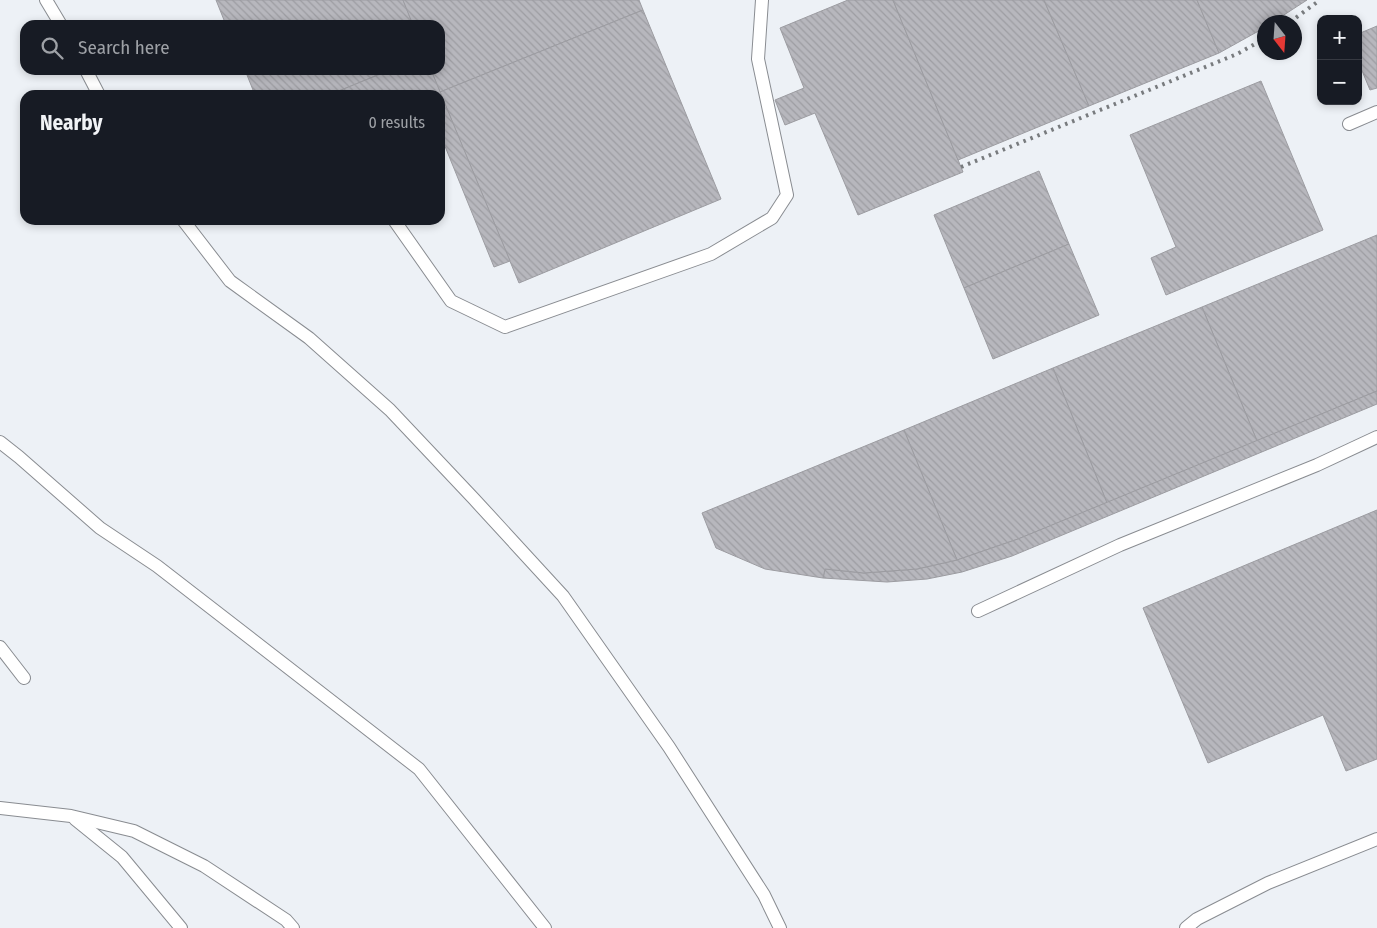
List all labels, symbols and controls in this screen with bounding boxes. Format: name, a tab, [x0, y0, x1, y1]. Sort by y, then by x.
north arrow	[1257, 15, 1302, 60]
map controls	[1317, 15, 1362, 105]
button: +	[1317, 15, 1362, 60]
search box	[20, 20, 445, 75]
icon: search	[38, 34, 66, 62]
text: Search here	[78, 36, 170, 59]
button: −	[1317, 60, 1362, 105]
text: Nearby	[40, 110, 102, 136]
text: 0 results	[368, 113, 425, 132]

